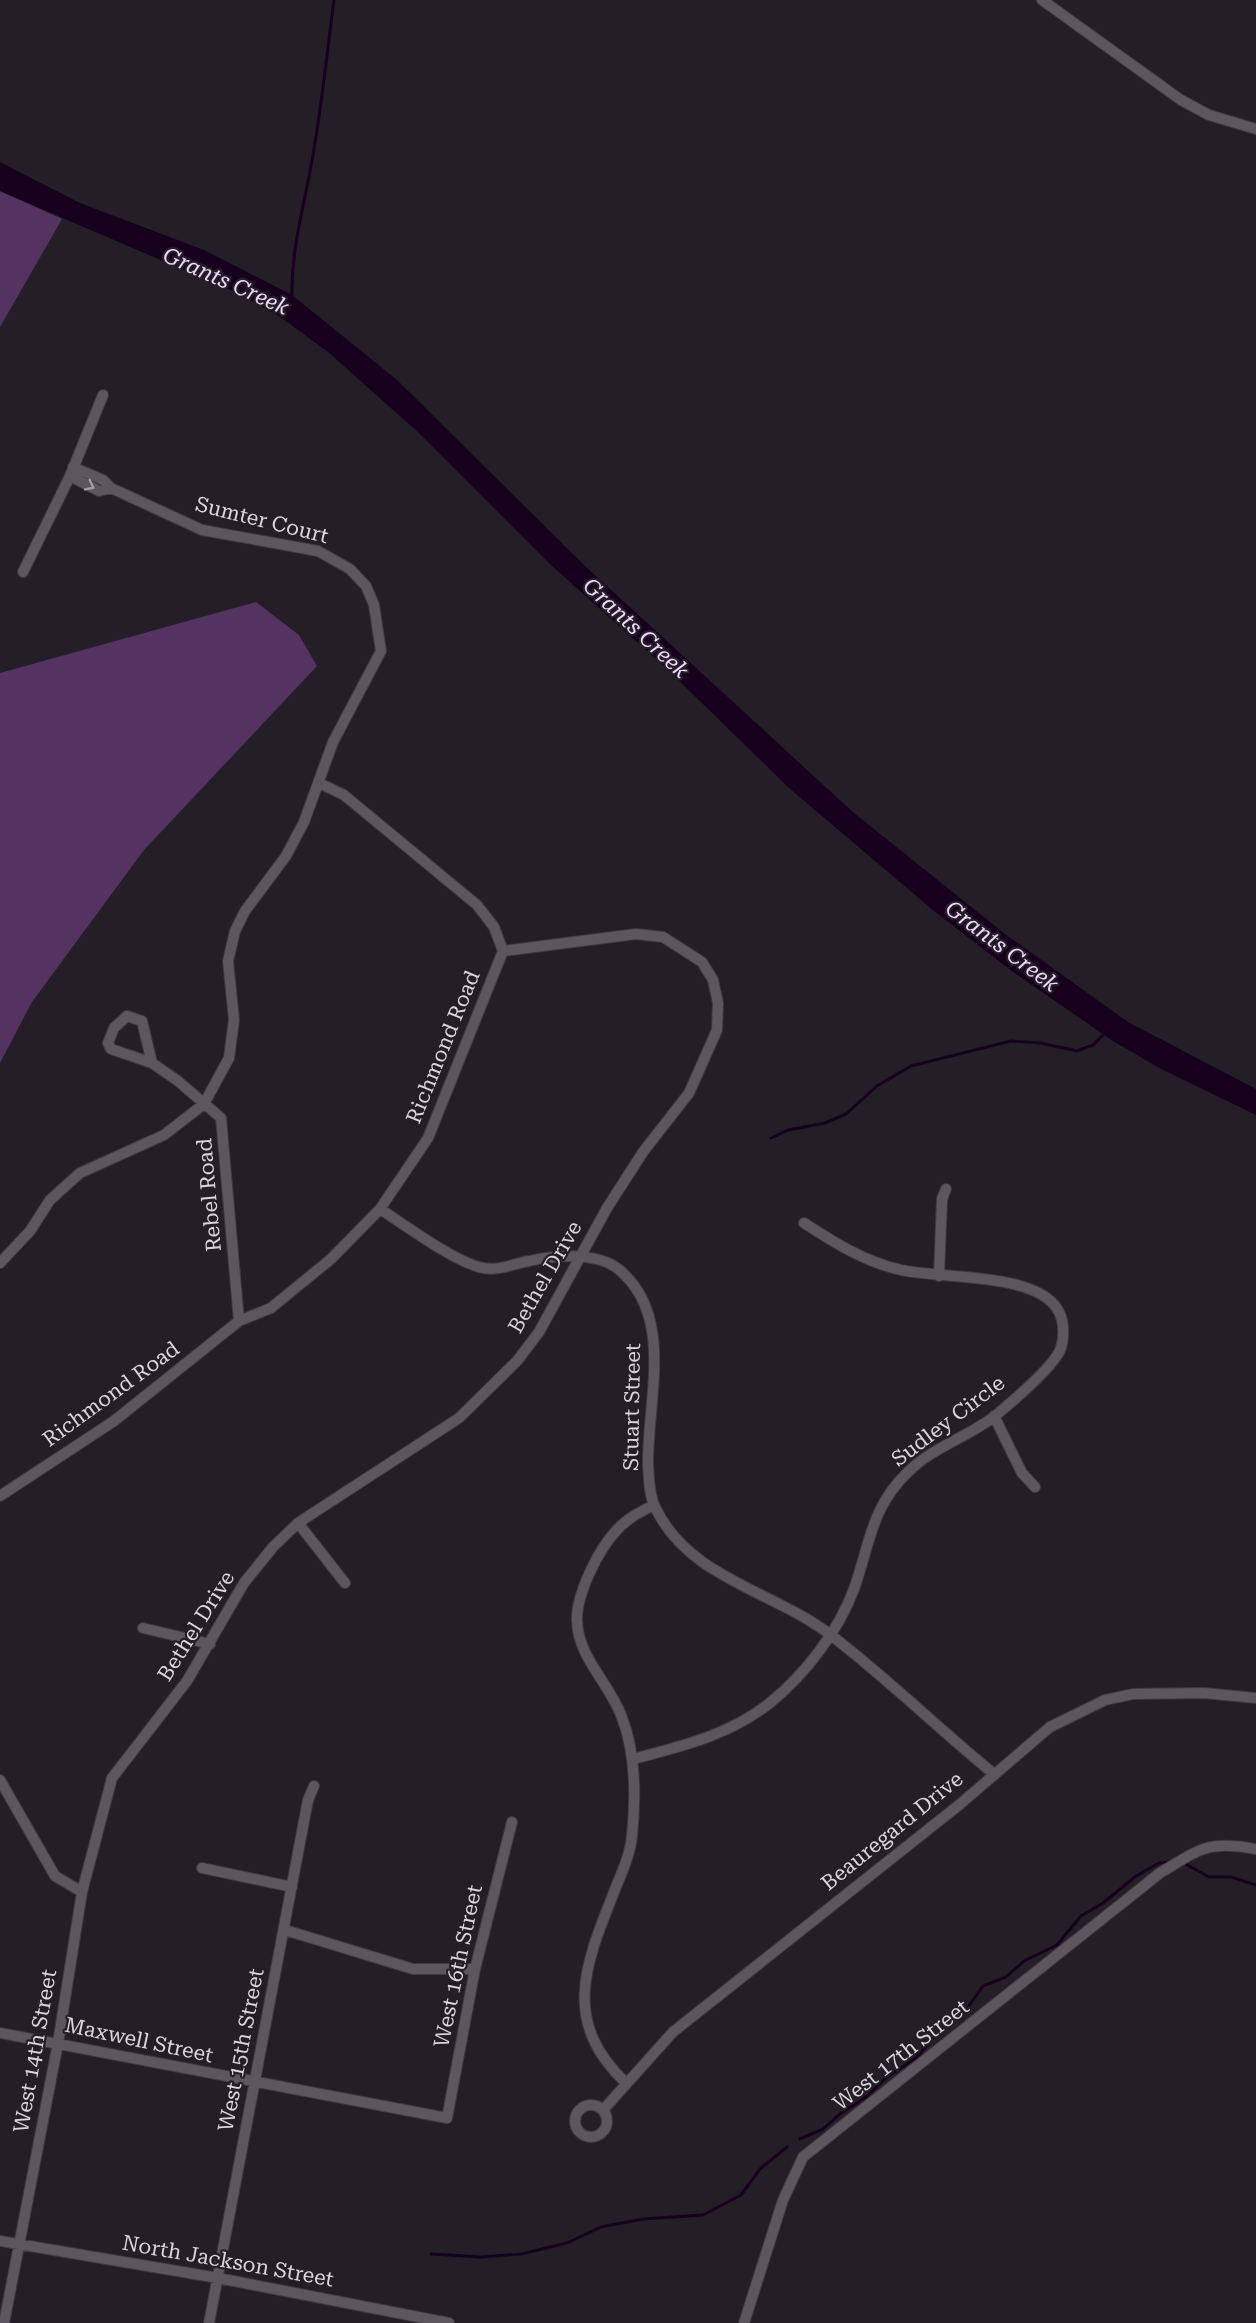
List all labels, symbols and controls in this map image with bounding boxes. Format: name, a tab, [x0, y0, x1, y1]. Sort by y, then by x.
water label: Grants Creek	[159, 242, 293, 320]
one-way arrow	[84, 479, 94, 490]
street label: Sumter Court	[193, 492, 331, 548]
water label: Grants Creek	[578, 573, 694, 683]
water label: Grants Creek	[941, 895, 1063, 997]
street label: Richmond Road	[401, 967, 485, 1127]
street label: Rebel Road	[192, 1137, 226, 1253]
street label: Bethel Drive	[503, 1217, 587, 1337]
street label: Richmond Road	[38, 1336, 184, 1451]
street label: Stuart Street	[619, 1343, 645, 1471]
street label: Sudley Circle	[887, 1371, 1009, 1471]
street label: Bethel Drive	[153, 1567, 239, 1685]
street label: Beauregard Drive	[817, 1767, 967, 1895]
street label: West 16th Street	[429, 1882, 487, 2049]
street label: West 15th Street	[213, 1966, 269, 2134]
street label: West 14th Street	[9, 1967, 61, 2135]
street label: West 17th Street	[828, 1994, 974, 2115]
street label: Maxwell Street	[63, 2013, 215, 2067]
street label: North Jackson Street	[120, 2231, 336, 2291]

